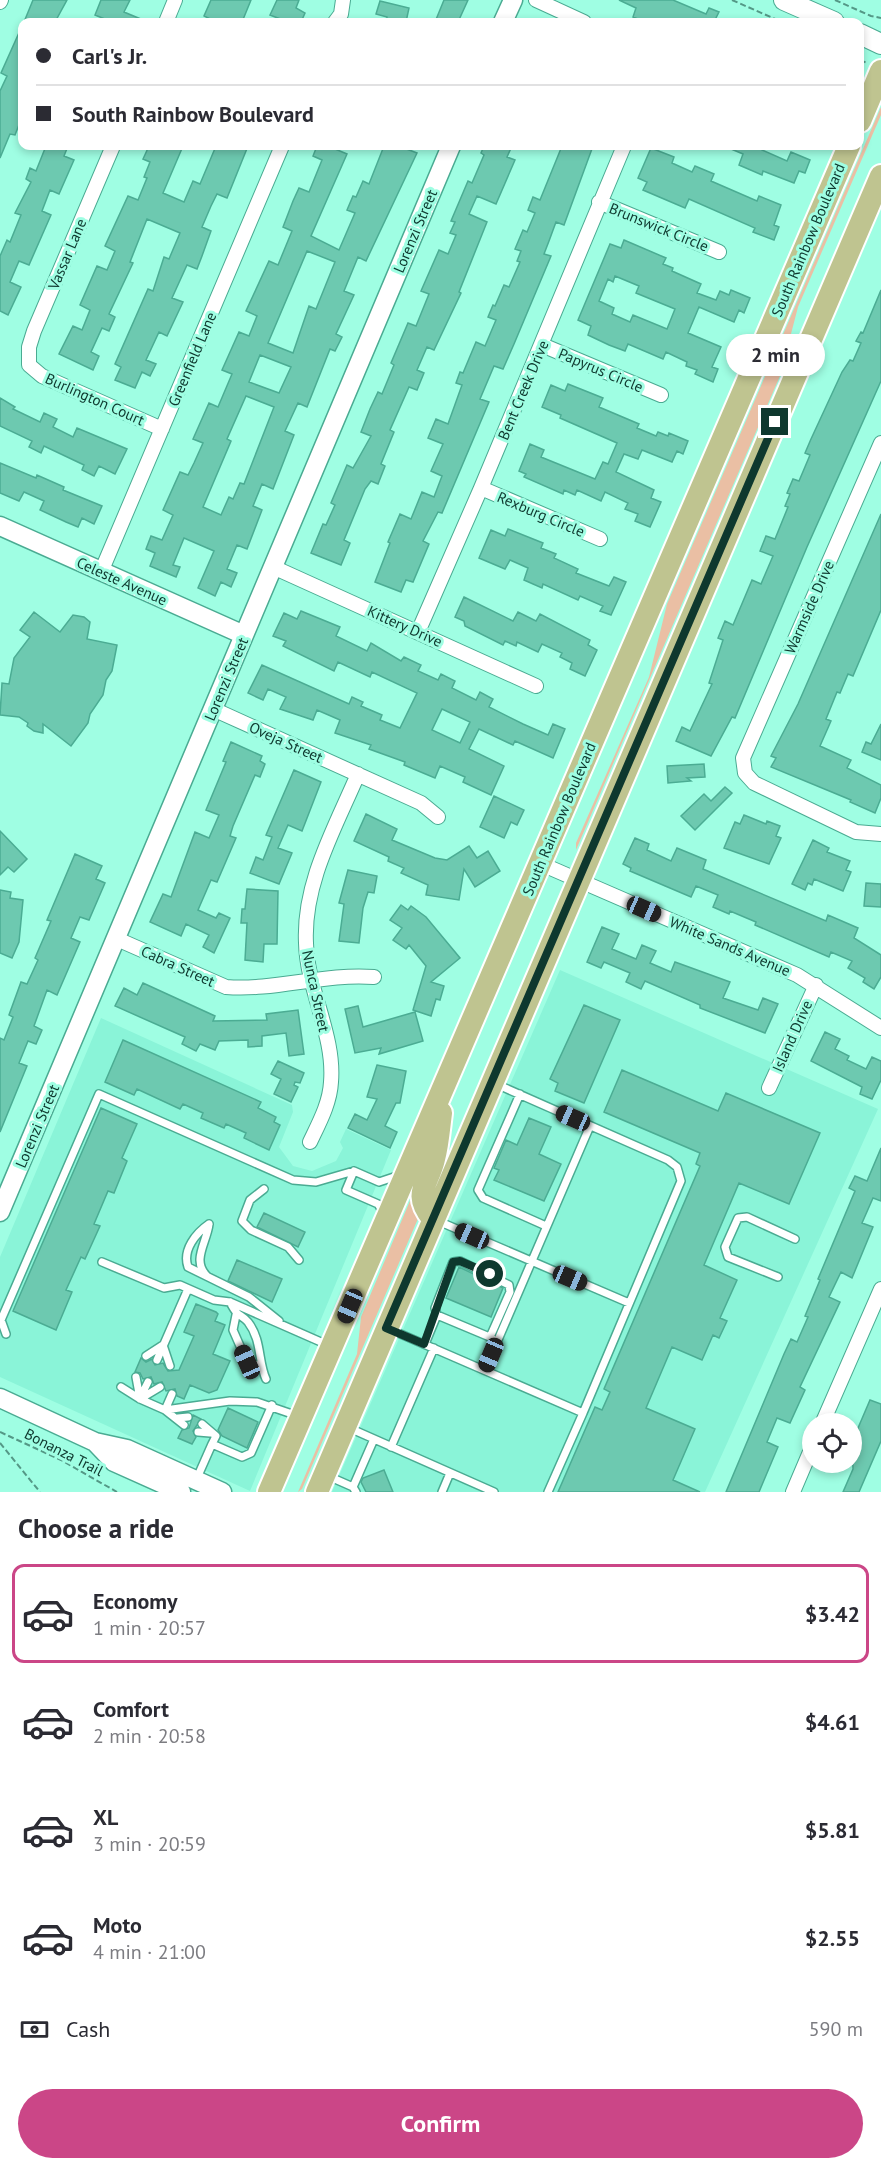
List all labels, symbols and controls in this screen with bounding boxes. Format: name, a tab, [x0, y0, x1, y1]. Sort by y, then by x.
text: Carl's Jr.	[72, 42, 147, 70]
text: South Rainbow Boulevard	[72, 100, 314, 128]
street label: South Rainbow Boulevard	[767, 160, 849, 320]
street label: Lorenzi Street	[389, 186, 441, 276]
street label: Brunswick Circle	[607, 198, 711, 256]
street label: Vassar Lane	[43, 216, 90, 293]
street label: Greenfield Lane	[164, 309, 220, 409]
callout: 2 min	[726, 335, 824, 377]
street label: Bent Creek Drive	[493, 337, 553, 443]
text: 2 min	[751, 342, 800, 368]
street label: Papyrus Circle	[556, 344, 646, 396]
street label: Burlington Court	[42, 369, 148, 429]
route end	[761, 408, 788, 435]
street label: Rexburg Circle	[494, 487, 588, 541]
street label: Celeste Avenue	[74, 553, 170, 609]
street label: Warmside Drive	[780, 557, 838, 657]
street label: Kittery Drive	[365, 601, 445, 651]
street label: Lorenzi Street	[200, 634, 252, 724]
street label: Oveja Street	[246, 717, 326, 767]
street label: South Rainbow Boulevard	[518, 739, 600, 899]
car	[624, 893, 664, 925]
street label: White Sands Avenue	[667, 912, 793, 980]
street label: Cabra Street	[138, 941, 218, 991]
street label: Nunca Street	[298, 948, 334, 1034]
street label: Island Drive	[768, 997, 816, 1075]
street label: Lorenzi Street	[11, 1081, 63, 1171]
car	[553, 1102, 593, 1134]
car	[452, 1220, 492, 1252]
route start	[476, 1260, 503, 1287]
car	[550, 1263, 590, 1293]
car	[335, 1286, 365, 1326]
car	[476, 1335, 506, 1375]
car	[231, 1342, 263, 1382]
map controls	[802, 1413, 862, 1473]
button: locate	[802, 1413, 862, 1473]
street label: Bonanza Trail	[21, 1424, 107, 1480]
text: Choose a ride	[18, 1511, 174, 1545]
icon: car	[21, 1587, 75, 1641]
text: Economy	[93, 1587, 177, 1615]
text: $3.42	[805, 1600, 860, 1628]
text: 1 min · 20:57	[93, 1615, 206, 1641]
icon: car	[21, 1695, 75, 1749]
text: Comfort	[93, 1695, 169, 1723]
text: $4.61	[805, 1708, 860, 1736]
text: 2 min · 20:58	[93, 1723, 206, 1749]
icon: car	[21, 1803, 75, 1857]
text: XL	[93, 1803, 118, 1831]
text: $5.81	[805, 1816, 860, 1844]
text: 3 min · 20:59	[93, 1831, 206, 1857]
icon: car	[21, 1911, 75, 1965]
text: Moto	[93, 1911, 142, 1939]
text: $2.55	[805, 1924, 860, 1952]
text: 4 min · 21:00	[93, 1939, 206, 1965]
icon: cash	[18, 2013, 51, 2046]
text: Cash	[66, 2015, 110, 2043]
text: 590 m	[809, 2016, 863, 2042]
button: Confirm	[18, 2089, 863, 2158]

